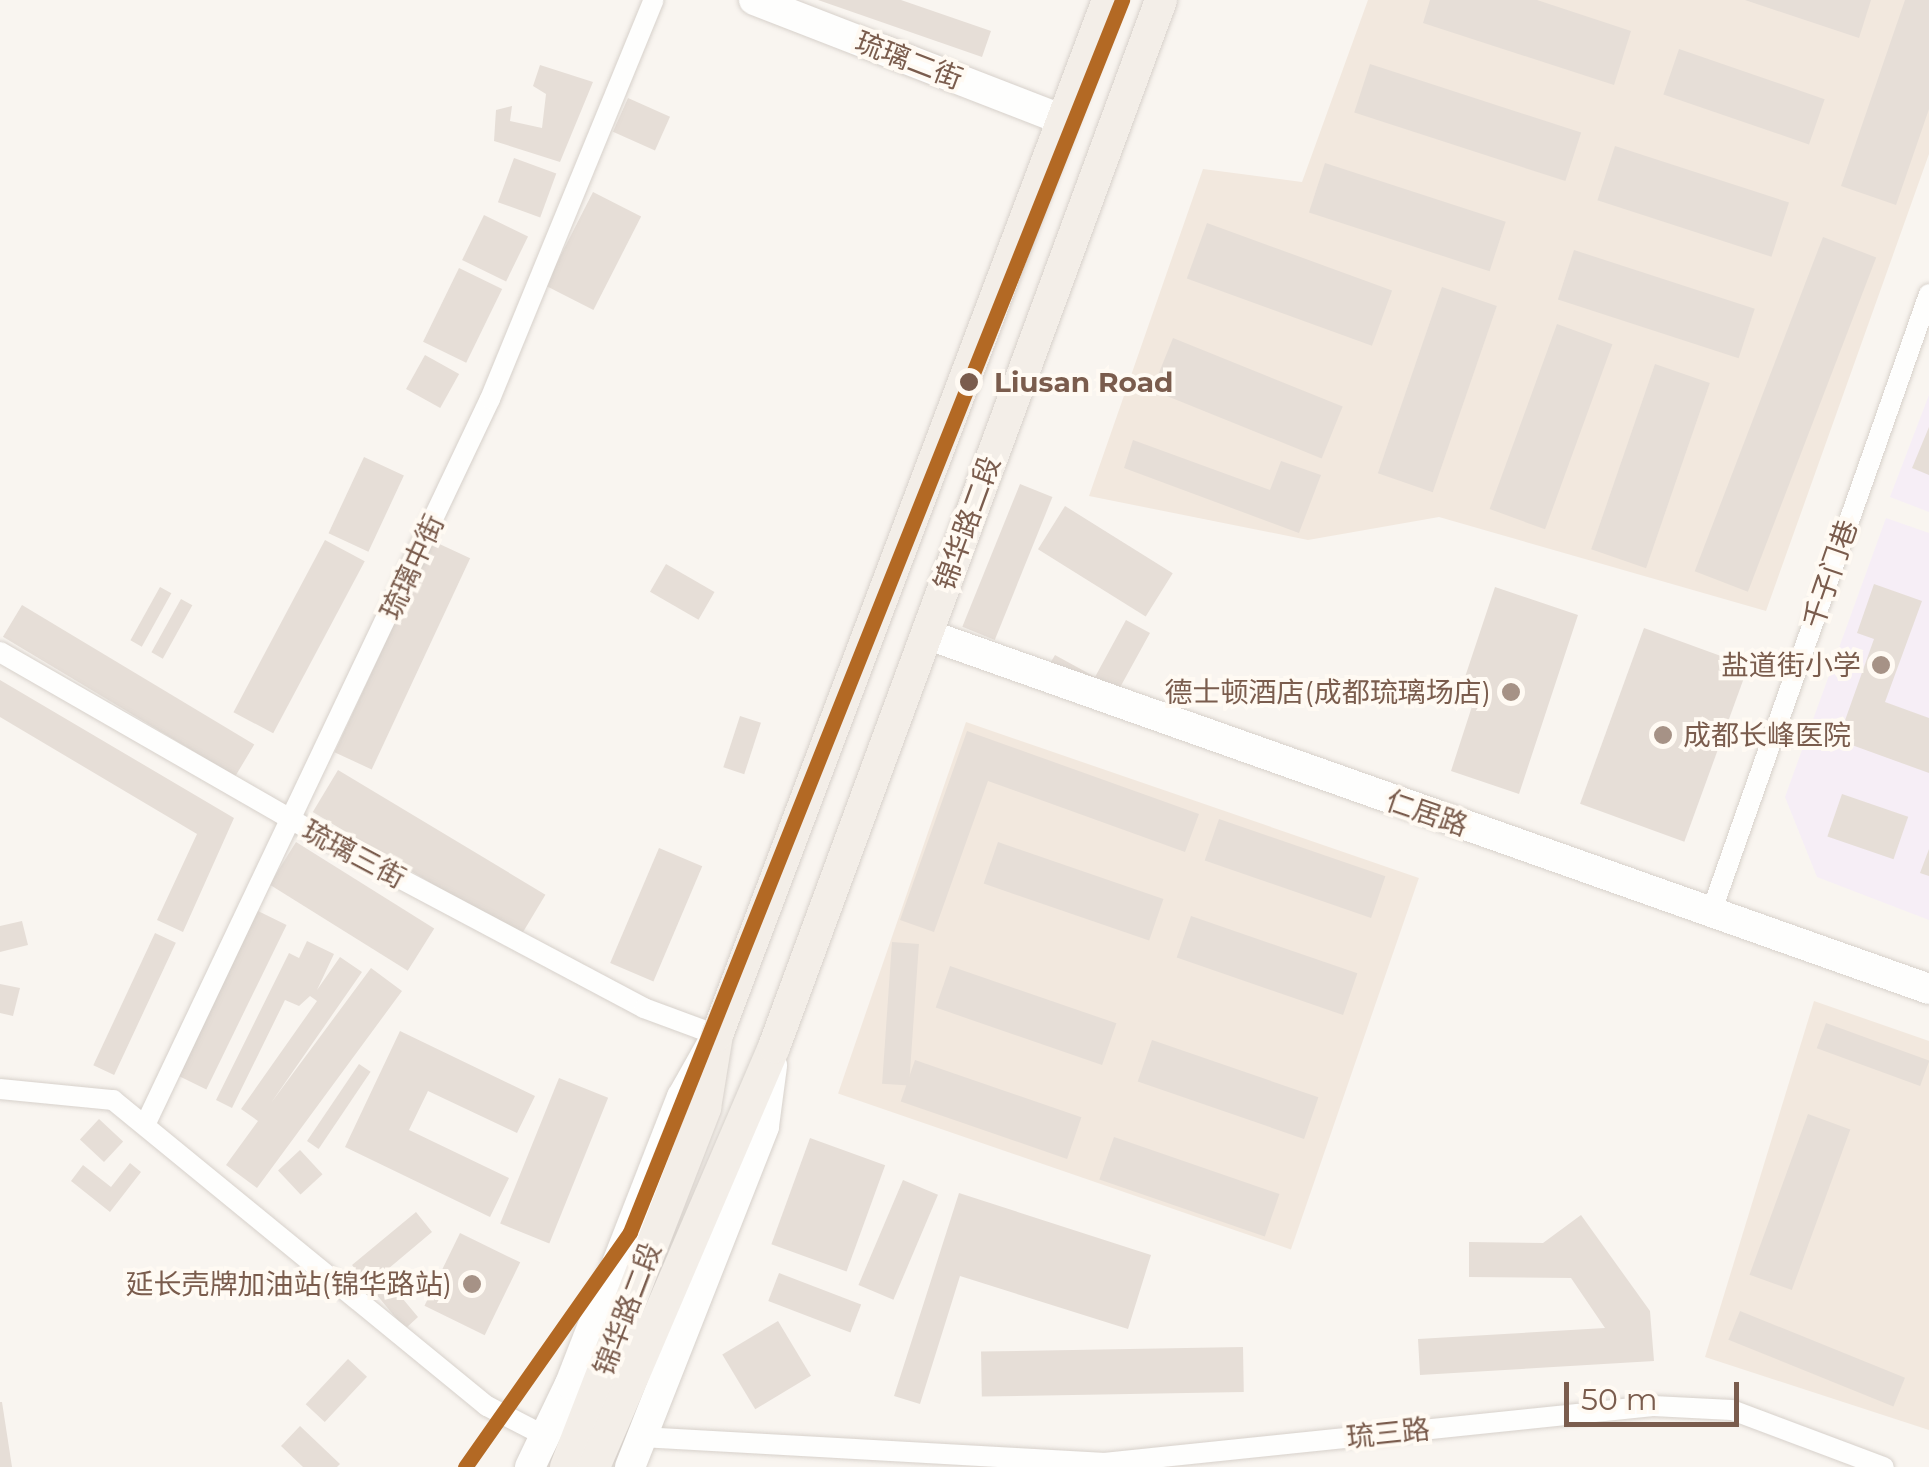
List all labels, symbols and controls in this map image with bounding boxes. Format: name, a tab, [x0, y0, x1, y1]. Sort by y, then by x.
street label: 琉璃二街	[851, 24, 967, 96]
place label: Liusan Road	[994, 365, 1173, 399]
marker: Liusan Road	[953, 366, 985, 398]
street label: 锦华路二段	[927, 451, 1007, 595]
street label: 琉璃中街	[373, 509, 451, 625]
street label: 千子门巷	[1796, 516, 1864, 632]
place label: 盐道街小学	[1721, 648, 1861, 682]
marker: 盐道街小学	[1870, 654, 1892, 676]
place label: 德士顿酒店(成都琉璃场店)	[1165, 675, 1491, 709]
marker: 德士顿酒店(成都琉璃场店)	[1500, 681, 1522, 703]
place label: 成都长峰医院	[1683, 718, 1851, 752]
marker: 成都长峰医院	[1652, 724, 1674, 746]
street label: 仁居路	[1382, 783, 1472, 843]
street label: 琉璃三街	[297, 813, 411, 895]
street label: 锦华路二段	[586, 1238, 668, 1380]
place label: 延长壳牌加油站(锦华路站)	[126, 1267, 452, 1301]
marker: 延长壳牌加油站(锦华路站)	[461, 1273, 483, 1295]
scale bar	[1569, 1362, 1744, 1424]
text: 50 m	[1581, 1381, 1658, 1418]
street label: 琉三路	[1344, 1412, 1432, 1454]

